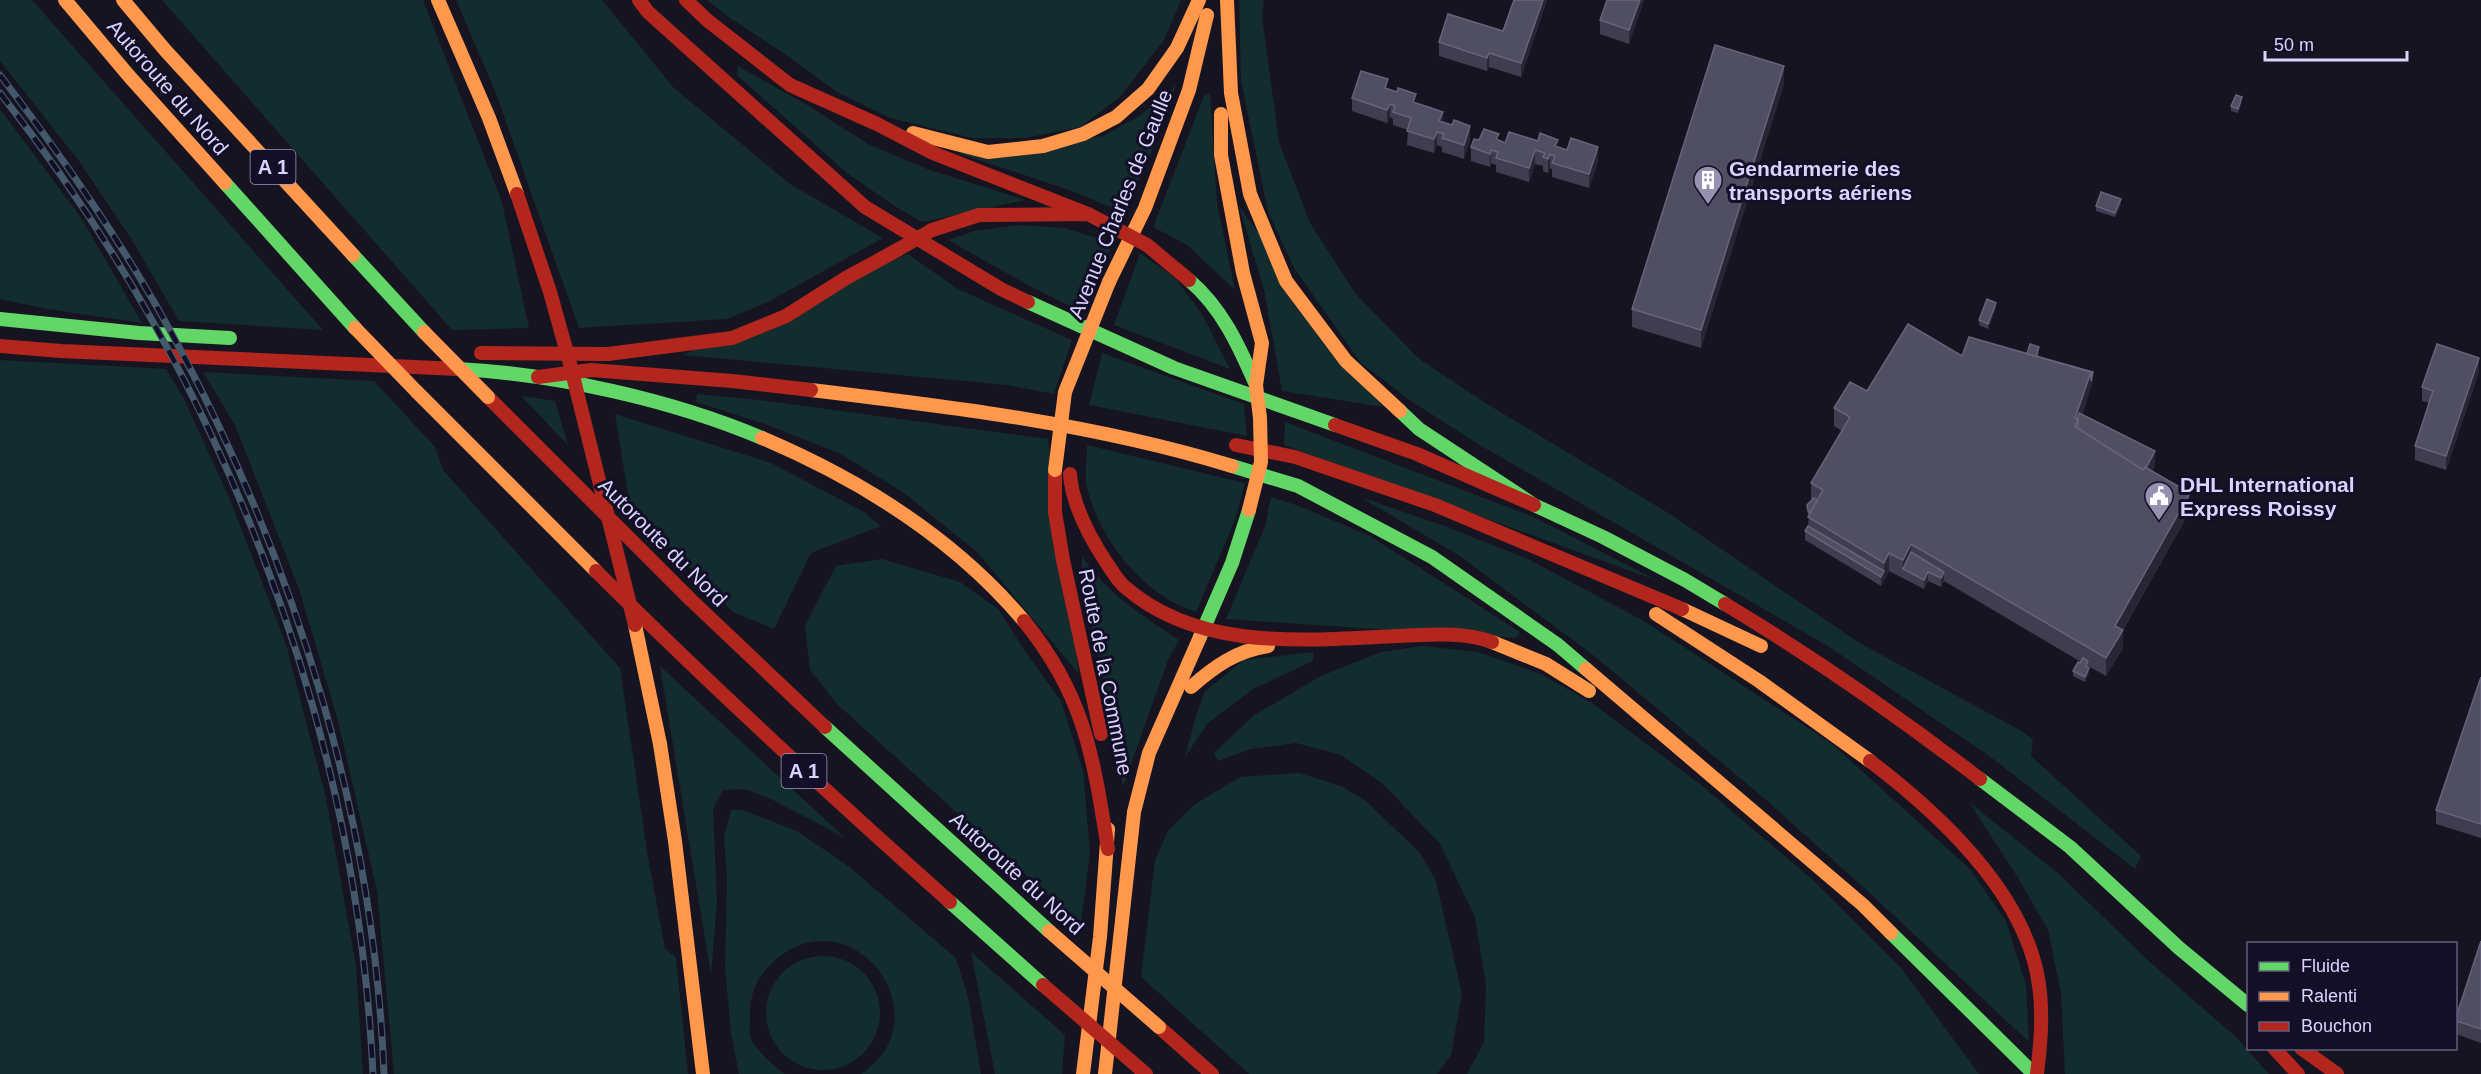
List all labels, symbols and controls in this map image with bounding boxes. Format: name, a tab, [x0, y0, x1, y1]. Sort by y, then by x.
street label: Autoroute du Nord	[103, 15, 233, 159]
scale bar	[2265, 24, 2408, 62]
text: 50 m	[2274, 35, 2314, 55]
street label: Avenue Charles de Gaulle	[1063, 86, 1177, 322]
road number: A 1	[250, 150, 296, 184]
place label: Gendarmerie des transports aériens	[1729, 157, 1912, 204]
building icon: Gendarmerie des transports aériens	[1692, 164, 1724, 206]
street label: Autoroute du Nord	[594, 473, 732, 611]
place label: DHL International Express Roissy	[2180, 473, 2355, 520]
public building icon: DHL International Express Roissy	[2143, 480, 2175, 522]
street label: Route de la Commune	[1075, 567, 1137, 777]
road number: A 1	[782, 754, 826, 788]
street label: Autoroute du Nord	[946, 807, 1088, 939]
legend	[2247, 942, 2457, 1050]
text: Fluide	[2301, 956, 2350, 976]
text: Ralenti	[2301, 986, 2357, 1006]
text: Bouchon	[2301, 1016, 2372, 1036]

